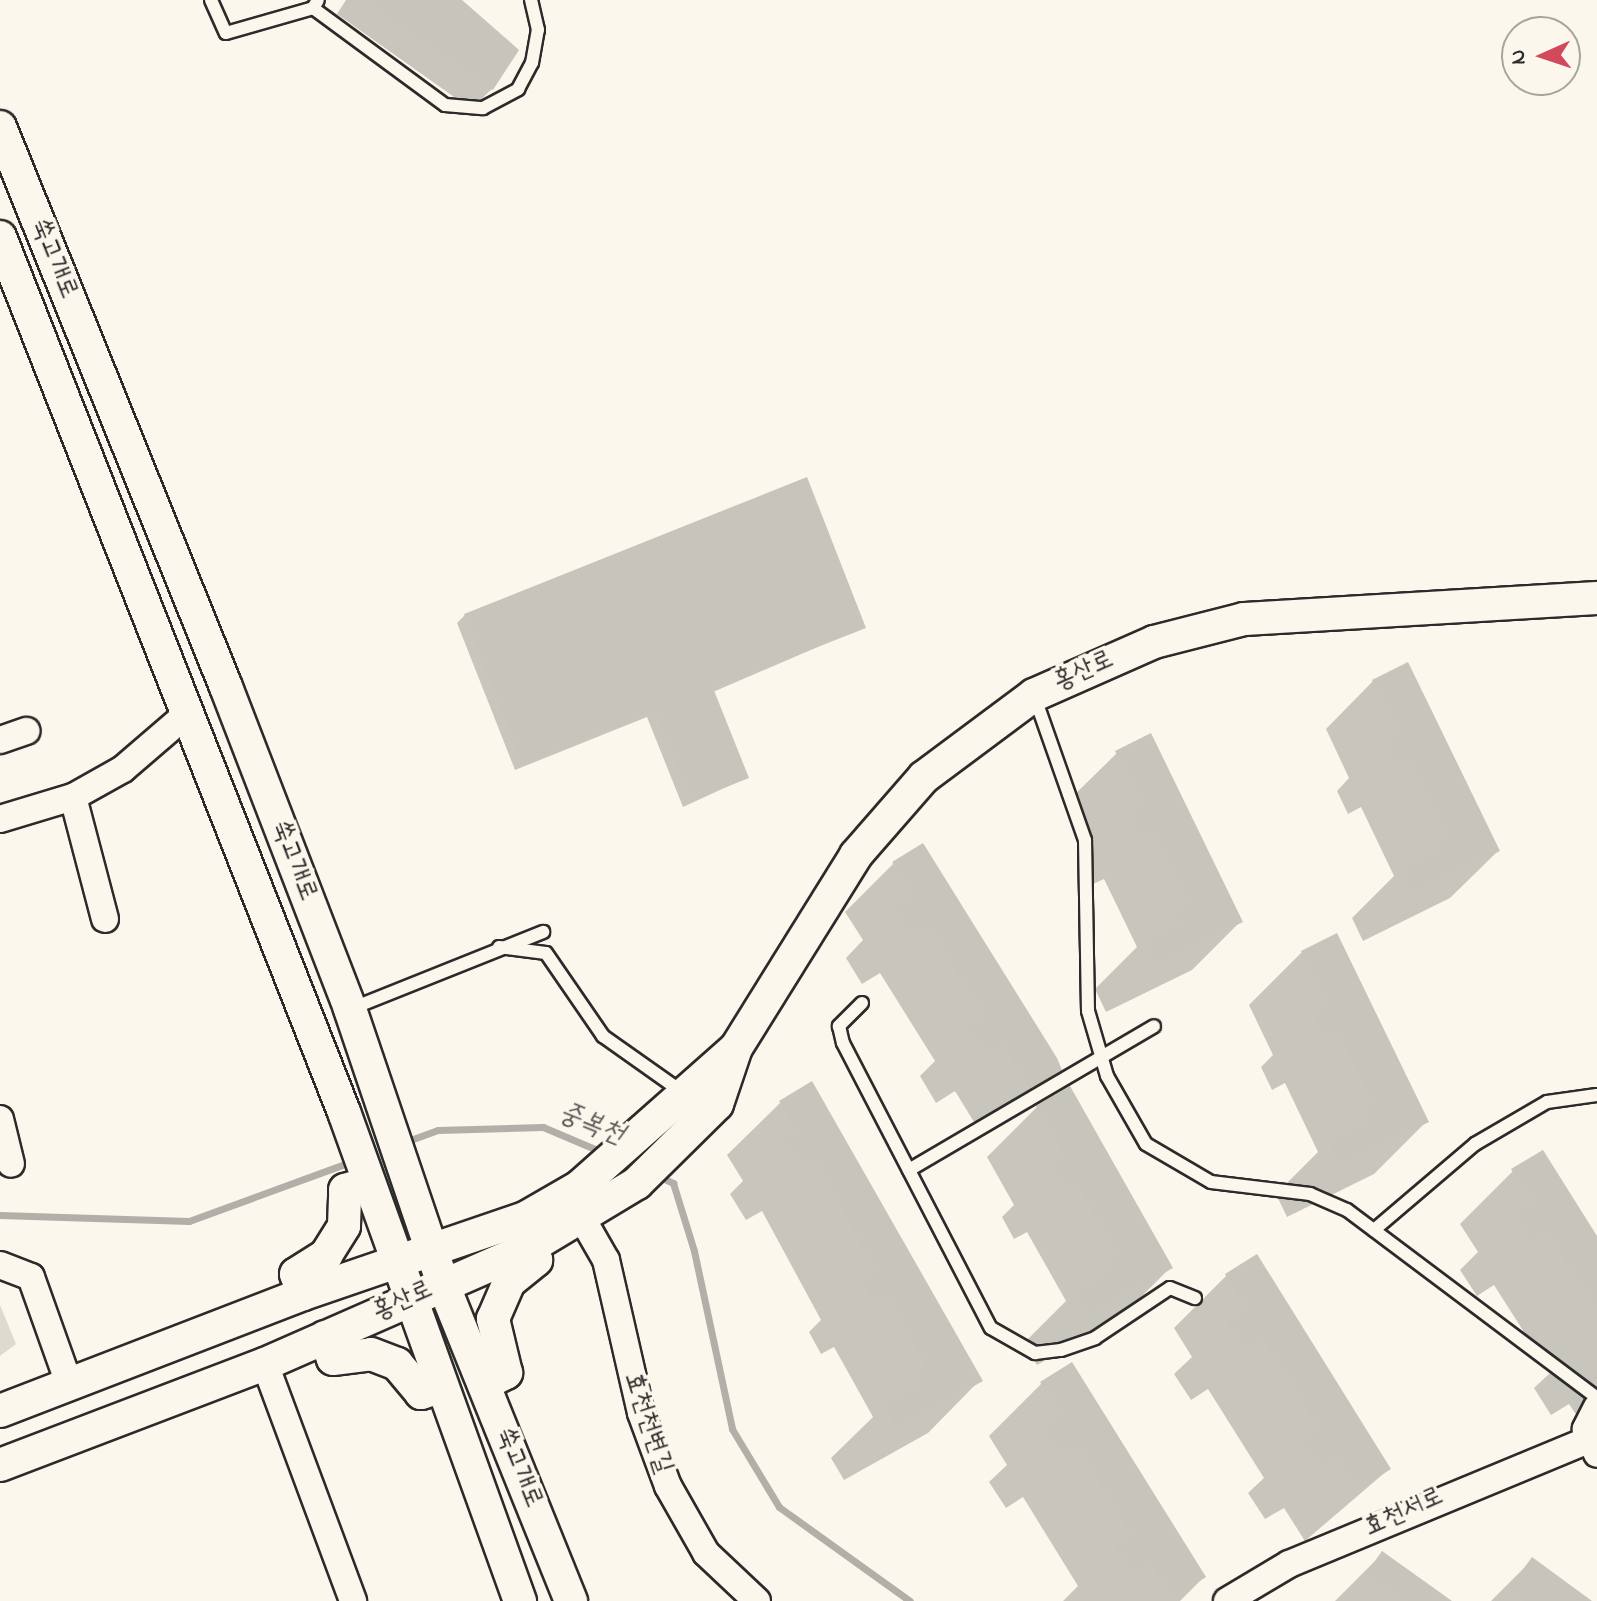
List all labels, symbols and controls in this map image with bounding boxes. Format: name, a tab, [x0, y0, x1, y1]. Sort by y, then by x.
north arrow	[1501, 16, 1581, 96]
text: N	[1503, 49, 1535, 65]
street label: 쑥고개로	[23, 214, 83, 304]
street label: 홍산로	[1049, 645, 1119, 699]
street label: 쑥고개로	[263, 816, 323, 906]
water label: 중복천	[553, 1097, 629, 1153]
street label: 홍산로	[368, 1275, 438, 1329]
street label: 효천천변길	[616, 1368, 678, 1478]
street label: 쑥고개로	[488, 1423, 548, 1513]
street label: 효천서로	[1359, 1482, 1449, 1544]

